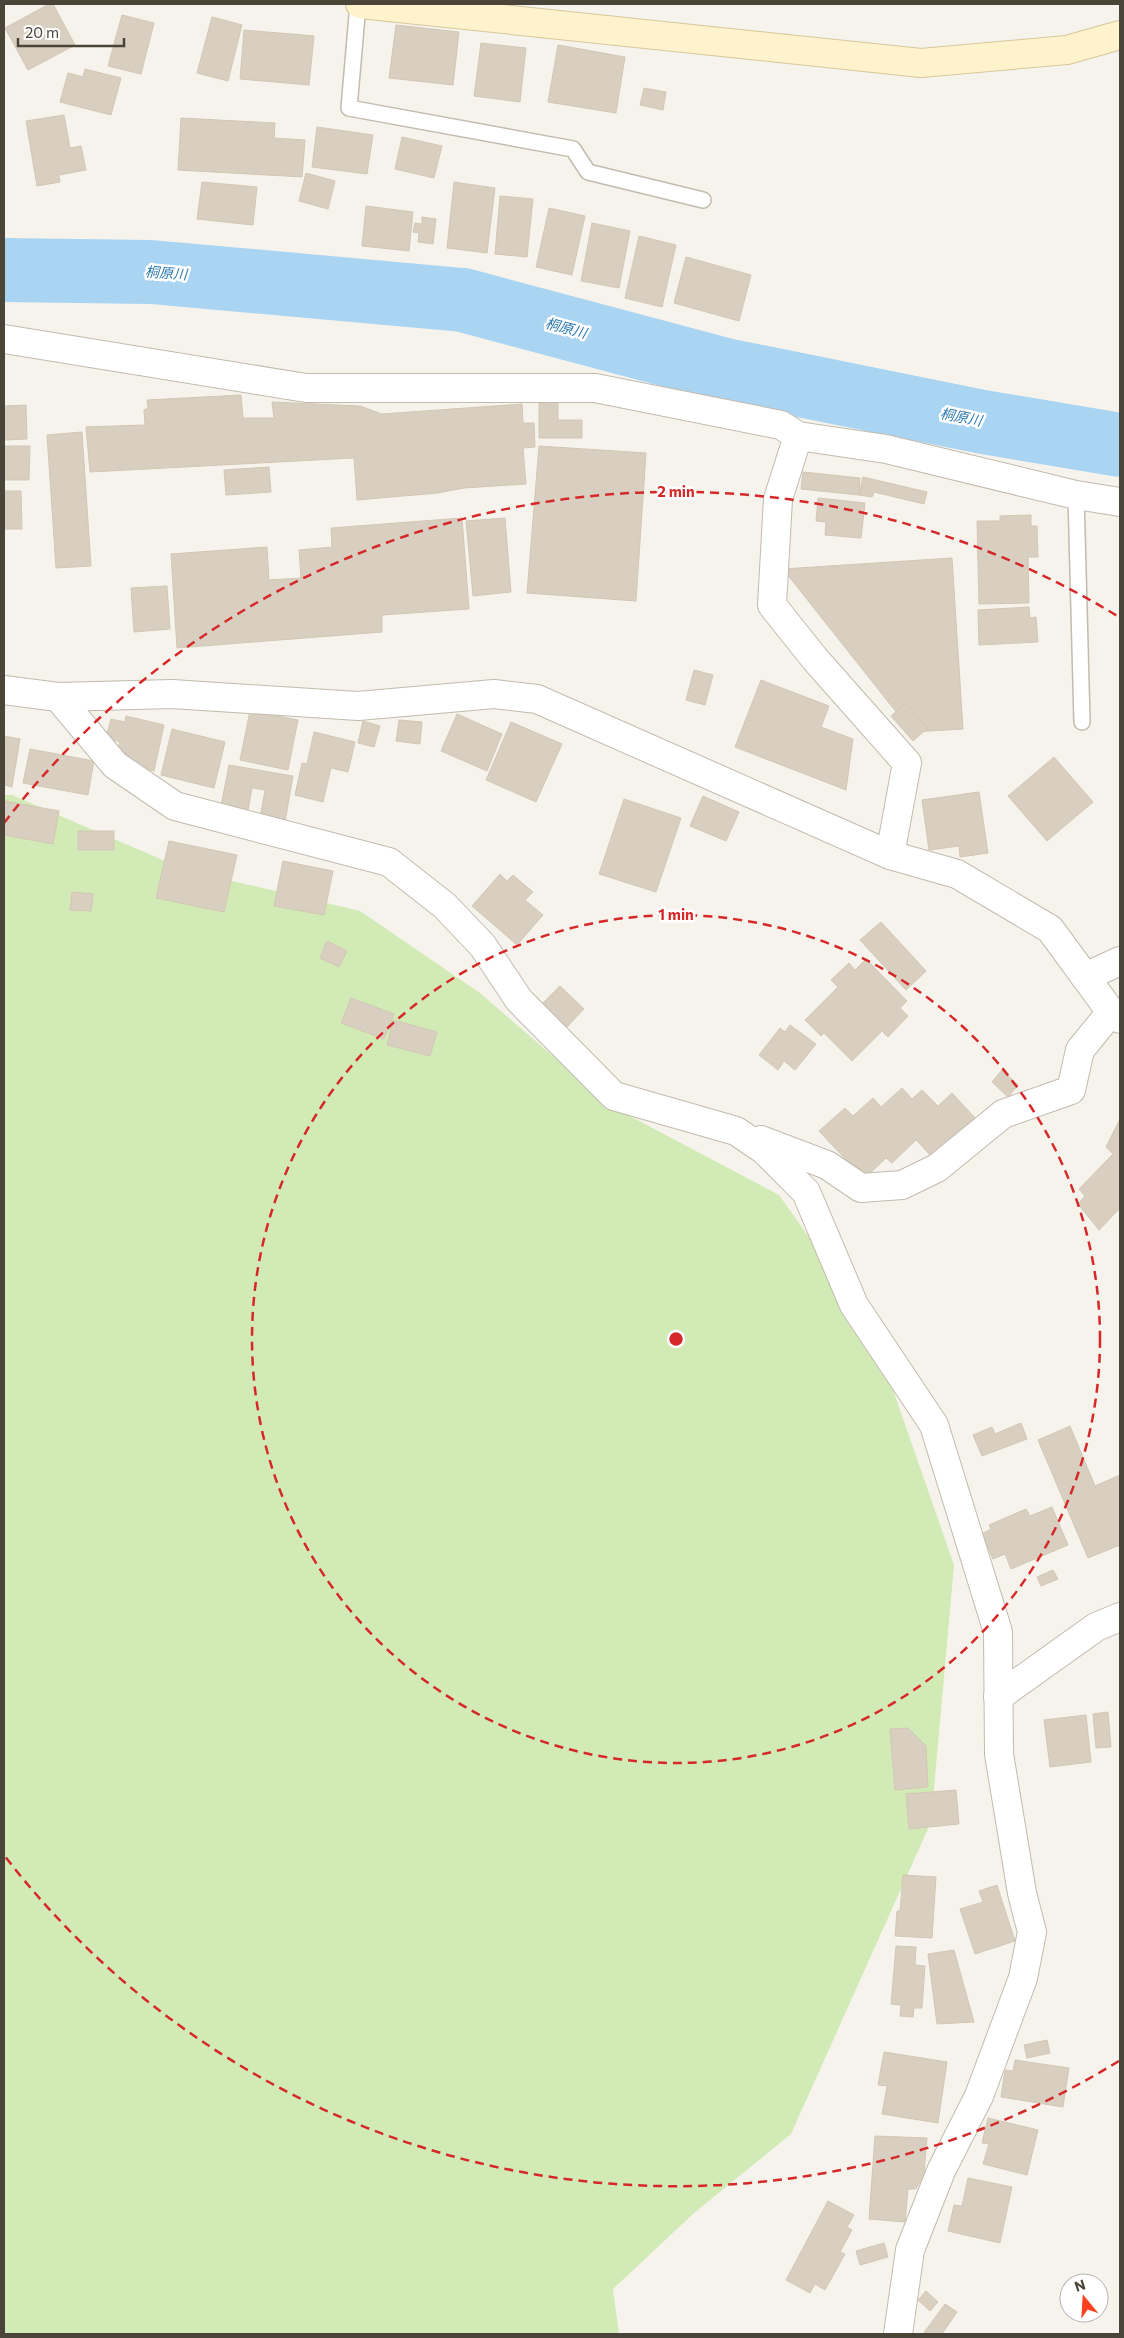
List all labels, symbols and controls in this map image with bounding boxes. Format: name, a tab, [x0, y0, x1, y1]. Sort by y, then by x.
scale bar	[18, 15, 124, 47]
text: 20 m	[25, 23, 59, 41]
water label: 桐原川	[144, 263, 190, 283]
water label: 桐原川	[544, 314, 591, 342]
water label: 桐原川	[939, 404, 985, 429]
text: 2 min	[657, 482, 695, 500]
text: 1 min	[658, 905, 694, 923]
centre of rings	[667, 1330, 685, 1348]
north arrow	[1059, 2273, 1109, 2323]
text: N	[1072, 2275, 1087, 2295]

